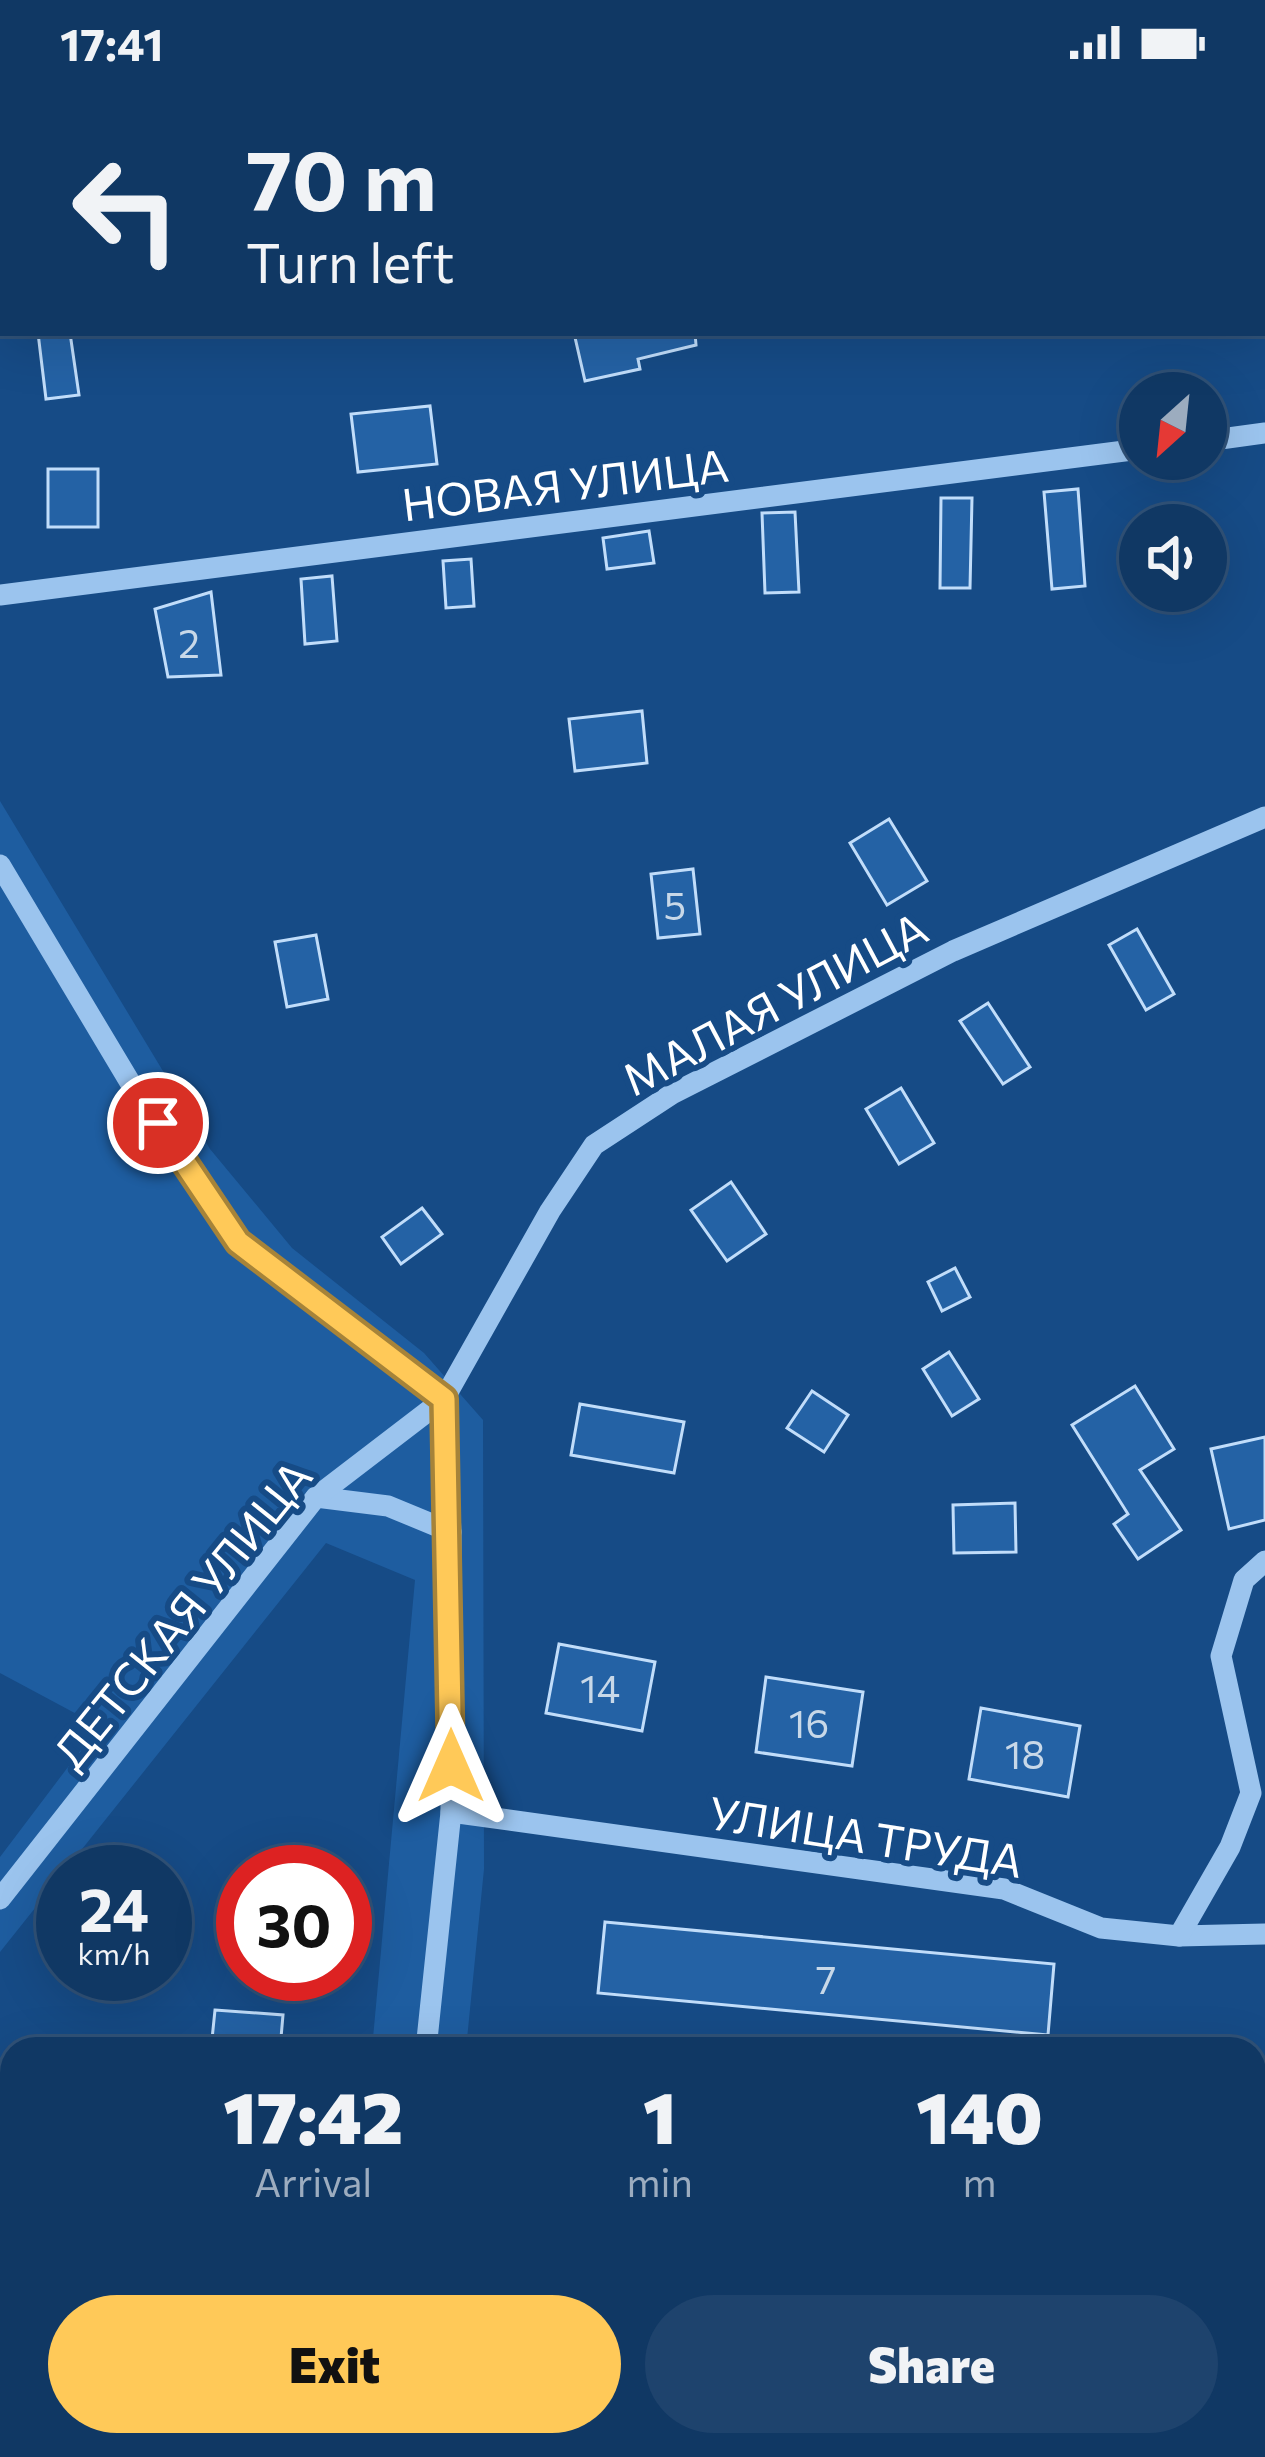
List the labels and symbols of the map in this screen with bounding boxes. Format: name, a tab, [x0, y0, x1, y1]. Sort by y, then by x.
north arrow	[1119, 372, 1227, 480]
street label: НОВАЯ УЛИЦА	[399, 436, 731, 530]
house number: 2	[178, 618, 200, 666]
house number: 5	[664, 880, 686, 928]
street label: МАЛАЯ УЛИЦА	[612, 899, 936, 1105]
pin	[107, 1072, 209, 1174]
street label: ДЕТСКАЯ УЛИЦА	[40, 1448, 322, 1778]
house number: 14	[580, 1663, 620, 1711]
house number: 16	[789, 1698, 829, 1746]
position arrow	[388, 1703, 514, 1829]
house number: 18	[1005, 1729, 1045, 1777]
street label: УЛИЦА ТРУДА	[705, 1783, 1027, 1887]
speed limit sign: 30	[216, 1845, 372, 2001]
house number: 7	[816, 1954, 836, 2002]

